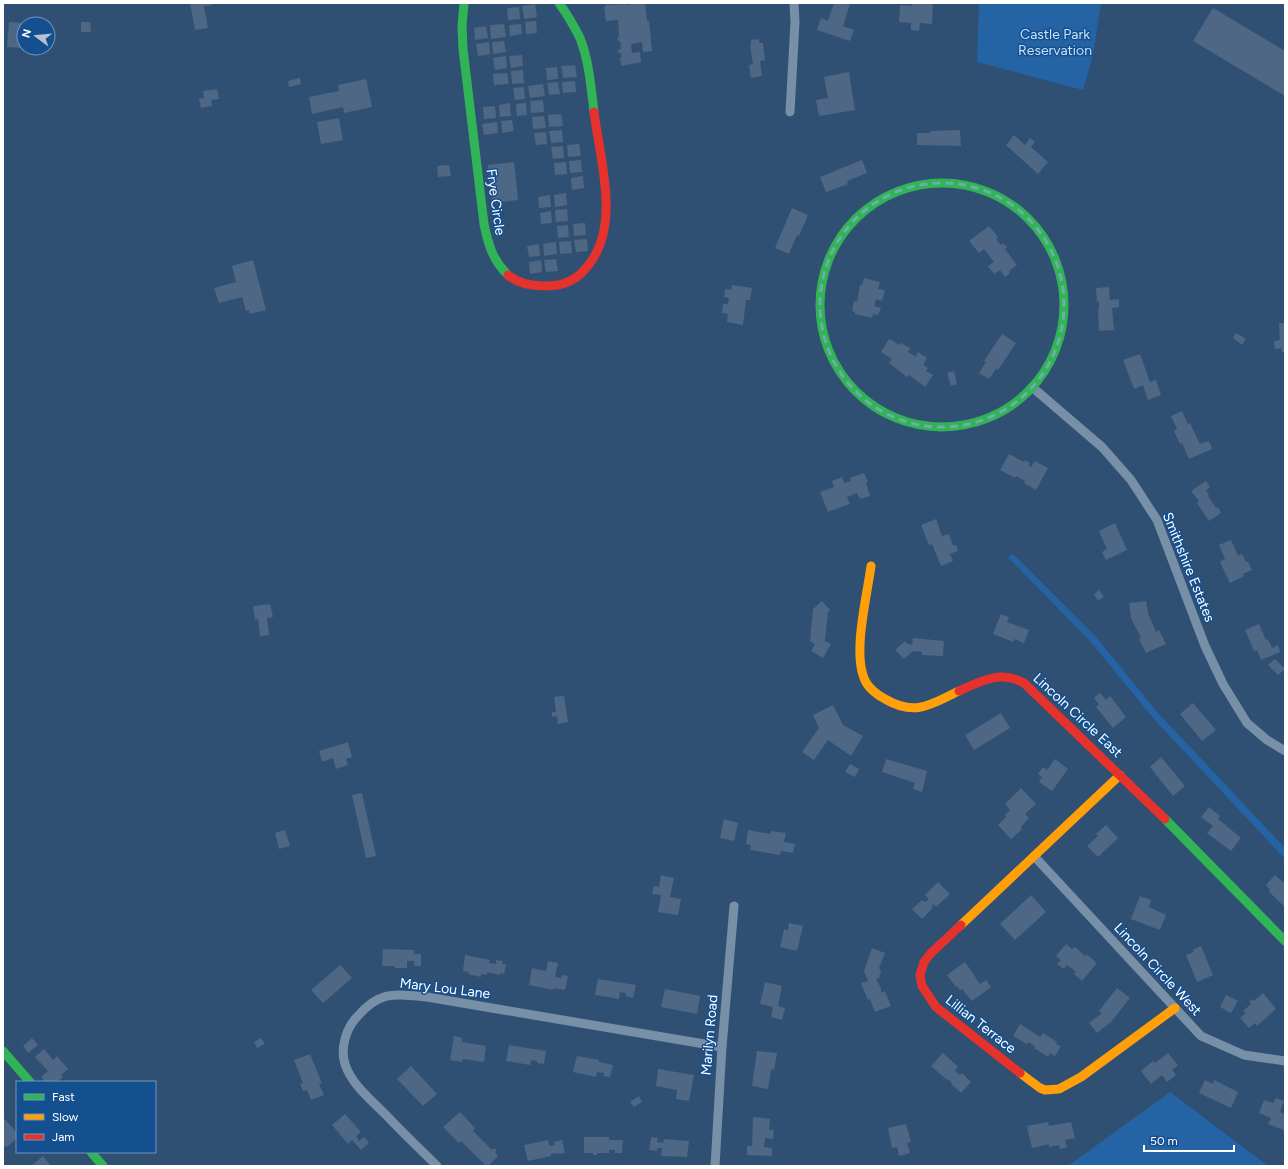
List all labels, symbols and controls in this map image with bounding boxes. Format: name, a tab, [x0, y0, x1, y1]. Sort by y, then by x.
north arrow	[16, 16, 56, 56]
park label: Castle Park Reservation	[1018, 26, 1092, 59]
text: N	[19, 27, 34, 39]
street label: Frye Circle	[482, 168, 509, 237]
street label: Smithshire Estates	[1159, 510, 1218, 625]
street label: Lincoln Circle East	[1030, 670, 1126, 761]
street label: Lincoln Circle West	[1110, 919, 1205, 1019]
street label: Mary Lou Lane	[399, 975, 492, 1003]
street label: Lillian Terrace	[942, 992, 1020, 1057]
street label: Marilyn Road	[698, 994, 721, 1076]
legend	[16, 1081, 156, 1153]
text: Fast	[52, 1090, 75, 1104]
text: Slow	[52, 1110, 79, 1124]
scale bar	[1144, 1127, 1234, 1153]
text: Jam	[52, 1130, 75, 1144]
text: 50 m	[1150, 1134, 1178, 1148]

